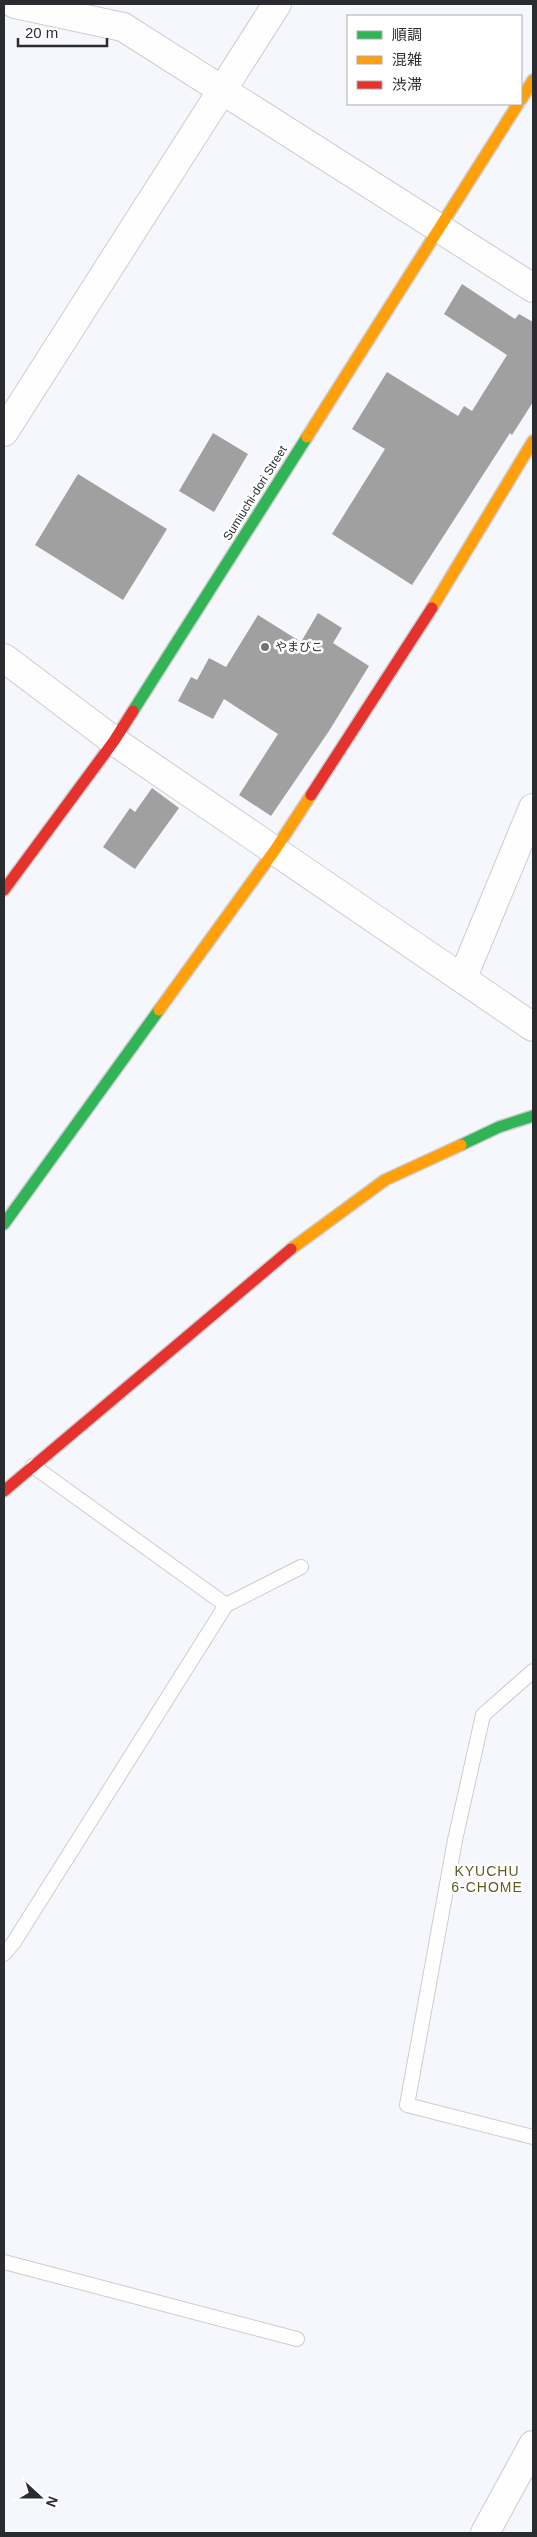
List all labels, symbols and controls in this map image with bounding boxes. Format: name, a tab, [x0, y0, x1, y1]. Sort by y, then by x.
scale bar	[18, 15, 106, 47]
legend	[347, 15, 522, 105]
text: 20 m	[25, 24, 58, 41]
text: 順調	[392, 26, 422, 43]
text: 混雑	[392, 51, 422, 68]
text: 渋滞	[392, 76, 422, 93]
street label: Sumiuchi-dori Street	[220, 443, 290, 543]
place label: やまびこ	[275, 640, 323, 654]
marker: やまびこ	[259, 641, 271, 653]
district label: KYUCHU 6-CHOME	[451, 1863, 523, 1895]
north arrow	[15, 2472, 65, 2522]
text: N	[43, 2494, 61, 2509]

